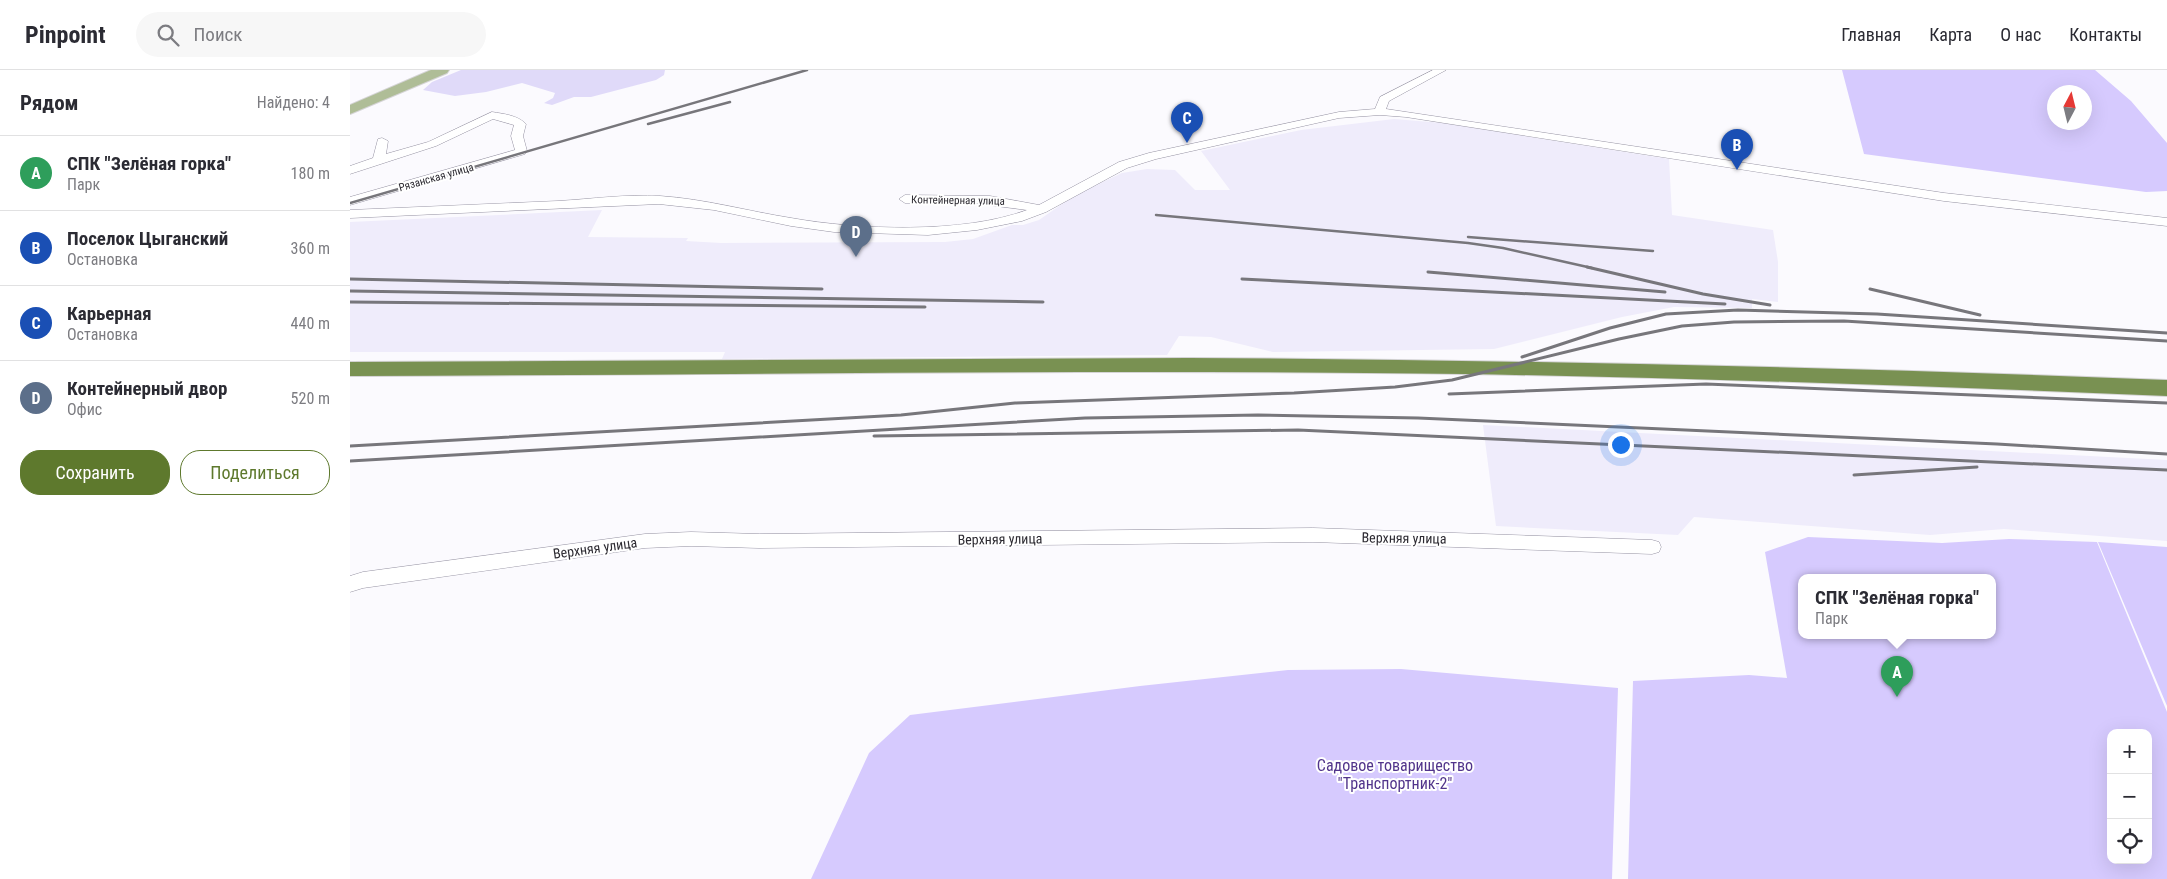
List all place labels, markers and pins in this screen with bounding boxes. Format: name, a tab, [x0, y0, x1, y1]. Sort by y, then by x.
pin: C	[1171, 102, 1203, 143]
pin: B	[1721, 129, 1753, 170]
pin: D	[840, 216, 872, 257]
pin: A	[1881, 656, 1913, 697]

